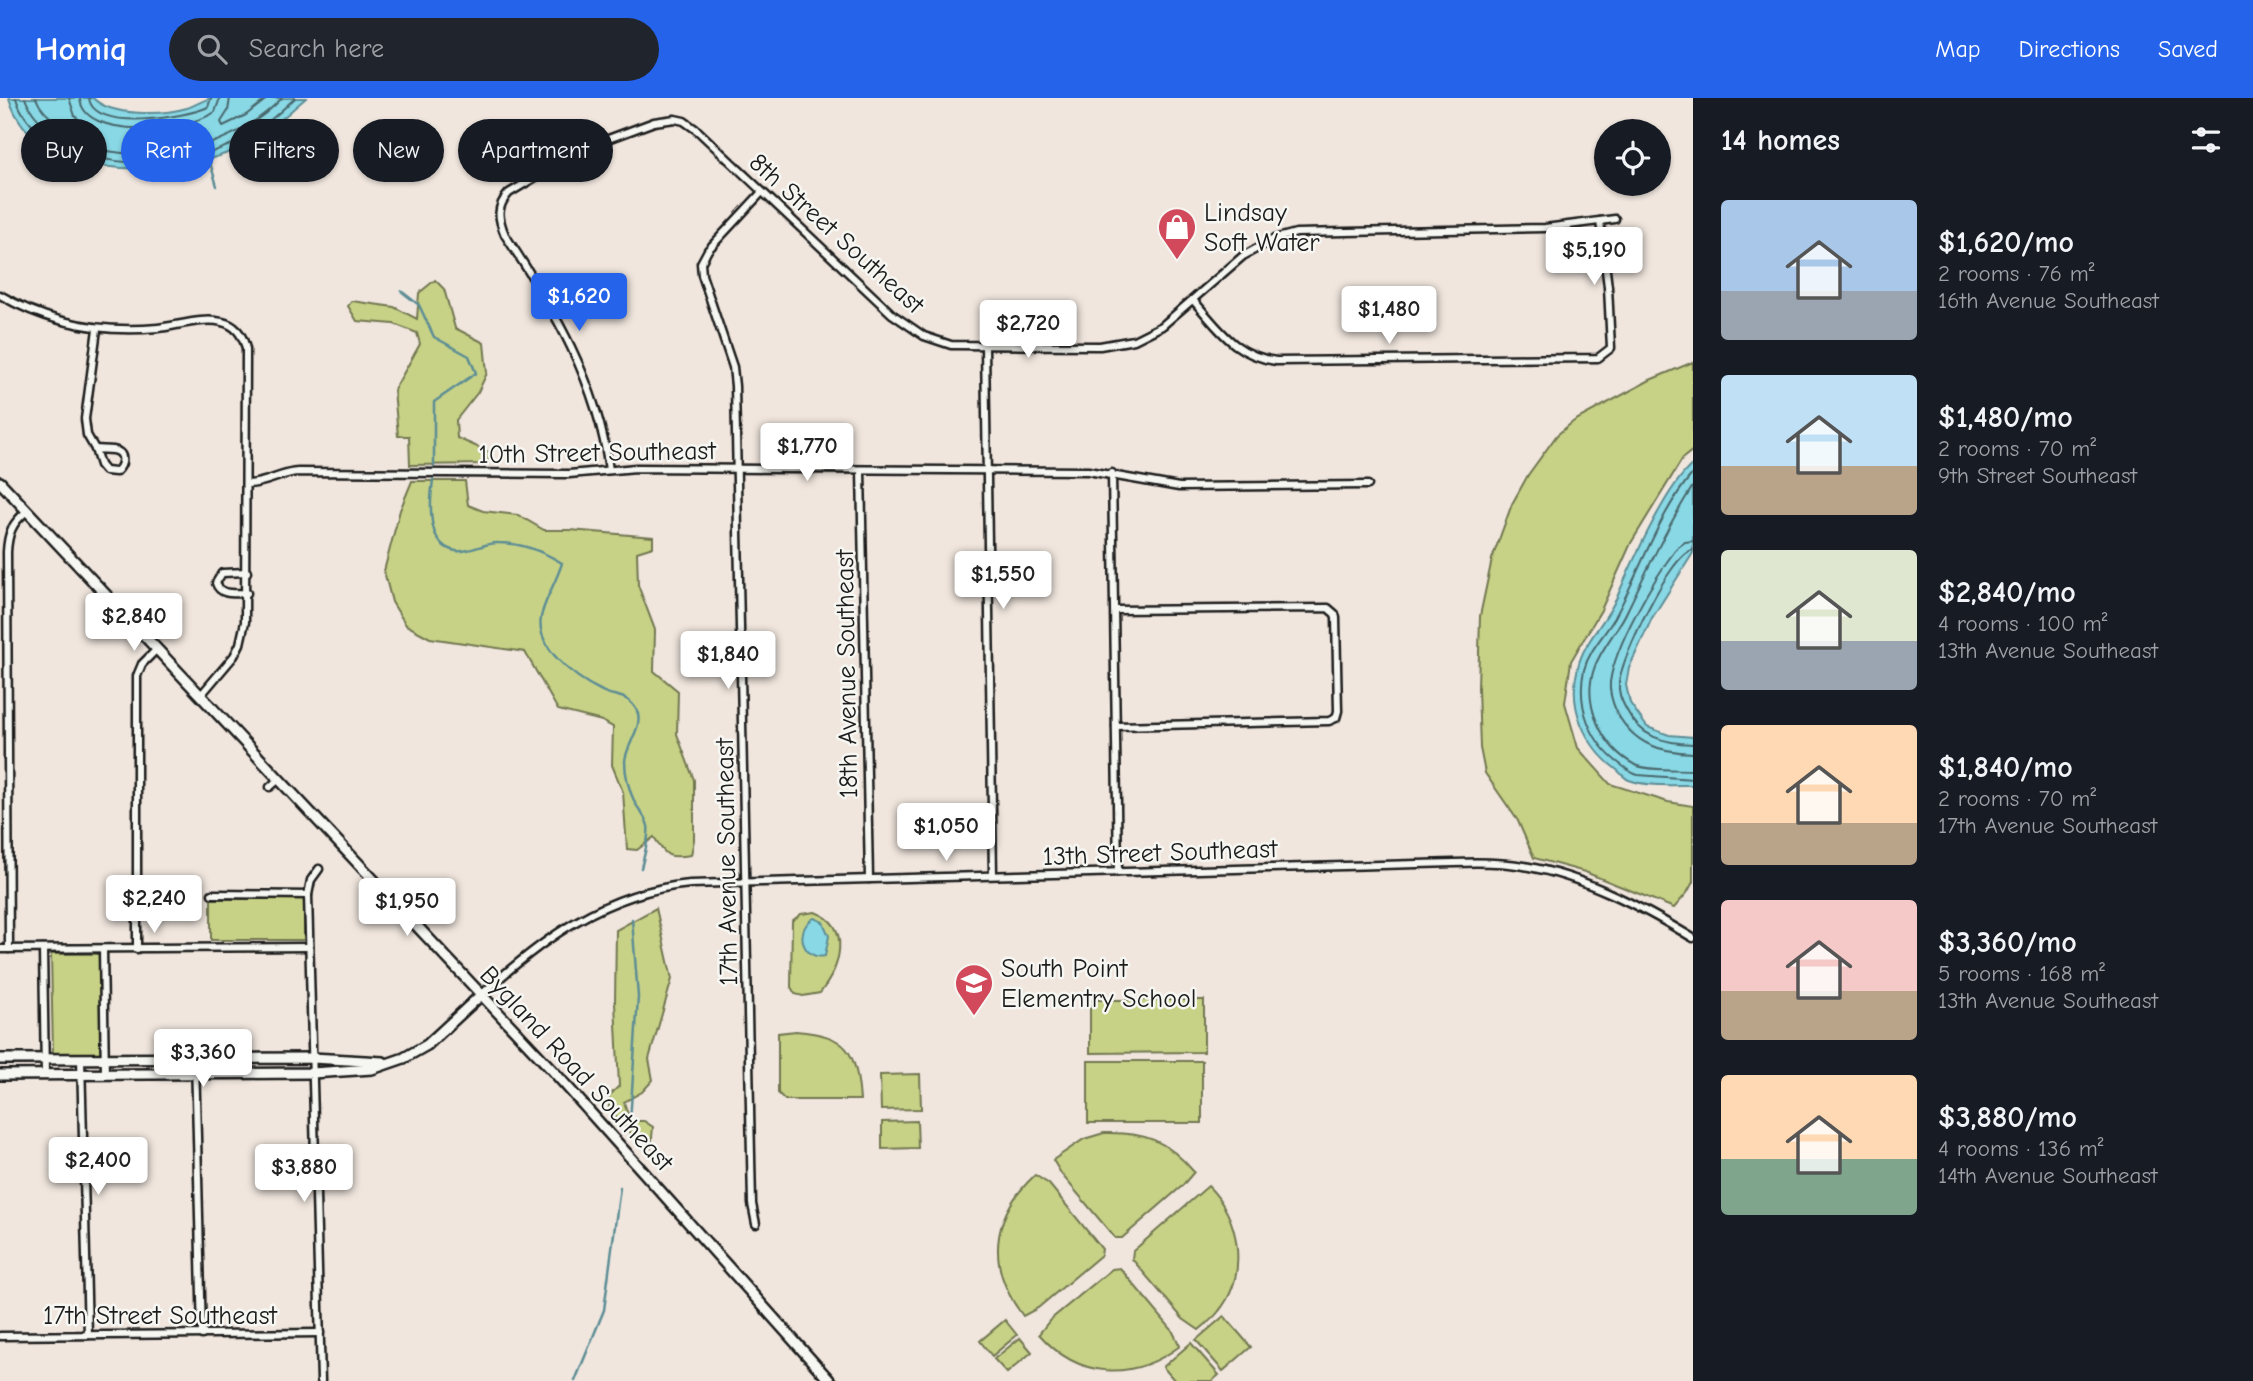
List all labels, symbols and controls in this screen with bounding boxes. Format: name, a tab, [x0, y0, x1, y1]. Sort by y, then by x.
search box	[169, 18, 659, 81]
text: Homiq	[35, 30, 127, 68]
icon: search	[193, 30, 231, 68]
text: Search here	[249, 34, 384, 64]
text: Map	[1935, 35, 1981, 63]
text: Directions	[2019, 35, 2120, 63]
text: Saved	[2158, 35, 2218, 63]
chip: Buy	[21, 119, 107, 182]
chip: Rent	[121, 119, 215, 182]
chip: Filters	[229, 119, 339, 182]
chip: New	[353, 119, 444, 182]
chip: Apartment	[458, 119, 613, 182]
map controls	[1594, 119, 1671, 196]
button: locate	[1594, 119, 1671, 196]
icon: filters	[2187, 121, 2225, 159]
text: 14 homes	[1721, 123, 1840, 158]
street label: 8th Street Southeast	[743, 147, 931, 321]
place label: Lindsay Soft Water	[1204, 198, 1320, 258]
shop icon: Lindsay Soft Water	[1156, 206, 1198, 261]
text: $1,620/mo	[1938, 225, 2074, 260]
pin: $5,190	[1537, 228, 1651, 287]
icon: home	[1777, 228, 1861, 312]
text: $5,190	[1562, 236, 1626, 263]
text: 2 rooms · 76 m²	[1938, 260, 2094, 287]
pin: $1,620	[522, 274, 636, 333]
text: $1,620	[547, 282, 611, 309]
pin: $1,480	[1332, 286, 1446, 346]
text: 16th Avenue Southeast	[1938, 287, 2159, 314]
text: $1,480	[1358, 295, 1421, 322]
pin: $2,720	[971, 300, 1085, 360]
text: $2,720	[996, 309, 1060, 336]
text: $1,480/mo	[1938, 400, 2073, 435]
icon: home	[1777, 403, 1861, 487]
pin: $1,770	[750, 424, 864, 483]
text: $1,770	[776, 432, 838, 459]
text: 2 rooms · 70 m²	[1938, 435, 2096, 462]
street label: 10th Street Southeast	[478, 436, 718, 470]
text: 9th Street Southeast	[1938, 462, 2137, 489]
street label: 18th Avenue Southeast	[830, 548, 864, 799]
pin: $1,550	[946, 552, 1060, 611]
text: $1,550	[971, 560, 1035, 587]
text: $2,840/mo	[1938, 575, 2076, 610]
icon: home	[1777, 578, 1861, 662]
pin: $2,840	[77, 594, 191, 653]
text: $2,840	[101, 602, 167, 629]
text: 4 rooms · 100 m²	[1938, 610, 2107, 637]
pin: $1,840	[671, 632, 785, 691]
text: 13th Avenue Southeast	[1938, 637, 2158, 664]
text: $1,840	[697, 640, 760, 667]
street label: 17th Avenue Southeast	[710, 736, 744, 986]
text: $1,840/mo	[1938, 750, 2073, 785]
icon: home	[1777, 753, 1861, 837]
text: 2 rooms · 70 m²	[1938, 785, 2096, 812]
pin: $1,050	[889, 804, 1003, 863]
text: $1,050	[913, 812, 979, 839]
text: 17th Avenue Southeast	[1938, 812, 2157, 839]
street label: 13th Street Southeast	[1042, 834, 1279, 872]
pin: $2,240	[97, 876, 211, 935]
pin: $1,950	[350, 878, 464, 938]
text: $2,240	[122, 884, 186, 911]
text: $1,950	[375, 887, 439, 914]
text: $3,360/mo	[1938, 925, 2077, 960]
icon: home	[1777, 928, 1861, 1012]
place label: South Point Elementry School	[1001, 954, 1196, 1014]
street label: Bygland Road Southeast	[473, 960, 680, 1179]
text: 5 rooms · 168 m²	[1938, 960, 2105, 987]
school or university icon: South Point Elementry School	[953, 962, 995, 1017]
text: 13th Avenue Southeast	[1938, 987, 2158, 1014]
pin: $3,360	[146, 1030, 260, 1089]
text: $3,360	[170, 1038, 236, 1065]
text: $3,880/mo	[1938, 1100, 2077, 1135]
icon: home	[1777, 1103, 1861, 1187]
text: 4 rooms · 136 m²	[1938, 1135, 2104, 1162]
pin: $2,400	[41, 1138, 155, 1197]
pin: $3,880	[247, 1144, 361, 1204]
text: $2,400	[65, 1146, 131, 1173]
text: $3,880	[271, 1153, 337, 1180]
text: 14th Avenue Southeast	[1938, 1162, 2158, 1189]
street label: 17th Street Southeast	[43, 1301, 279, 1331]

